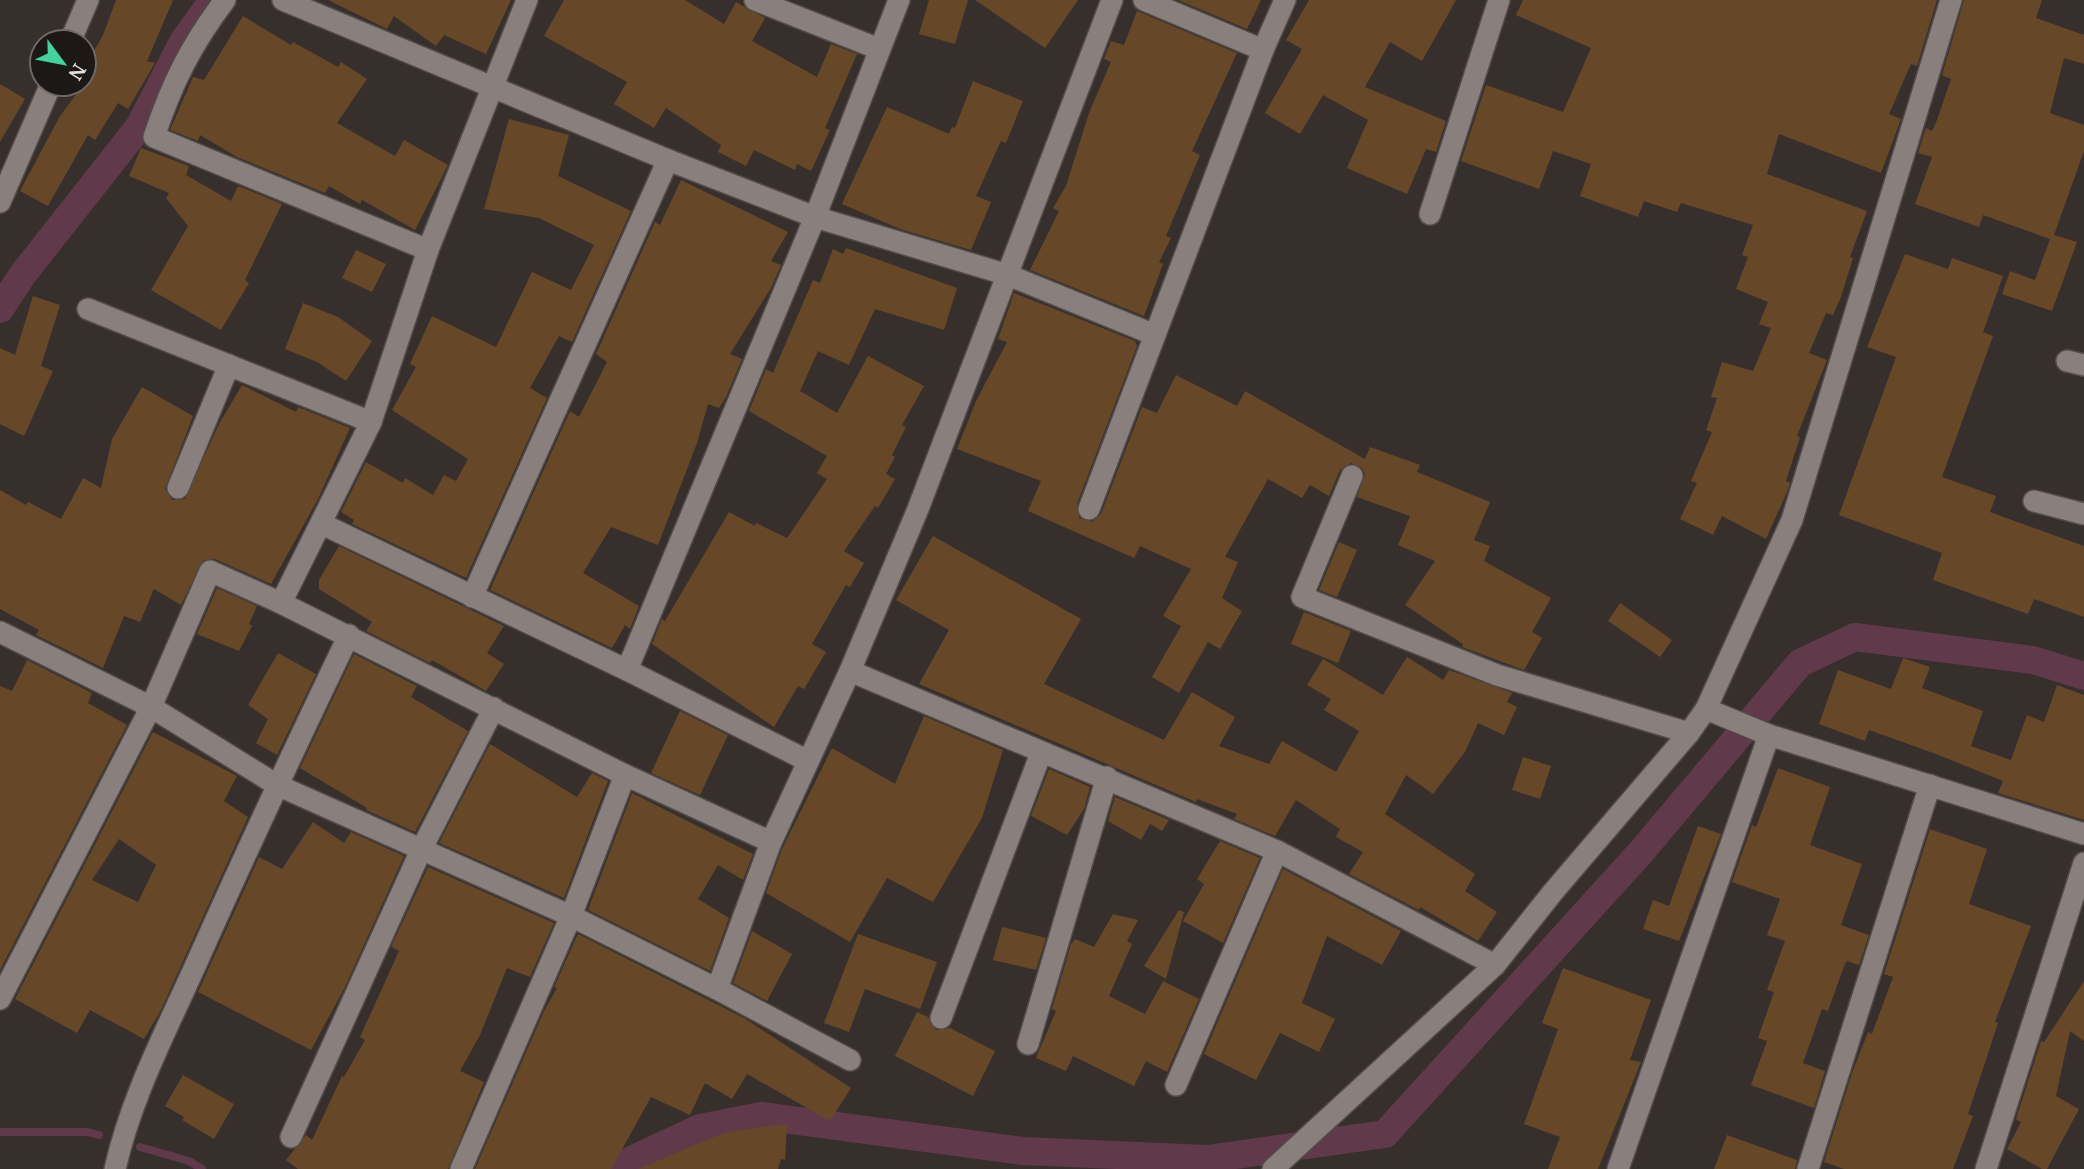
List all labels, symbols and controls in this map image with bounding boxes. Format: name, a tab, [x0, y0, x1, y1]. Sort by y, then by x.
north arrow	[28, 28, 98, 98]
text: N	[62, 59, 92, 85]

